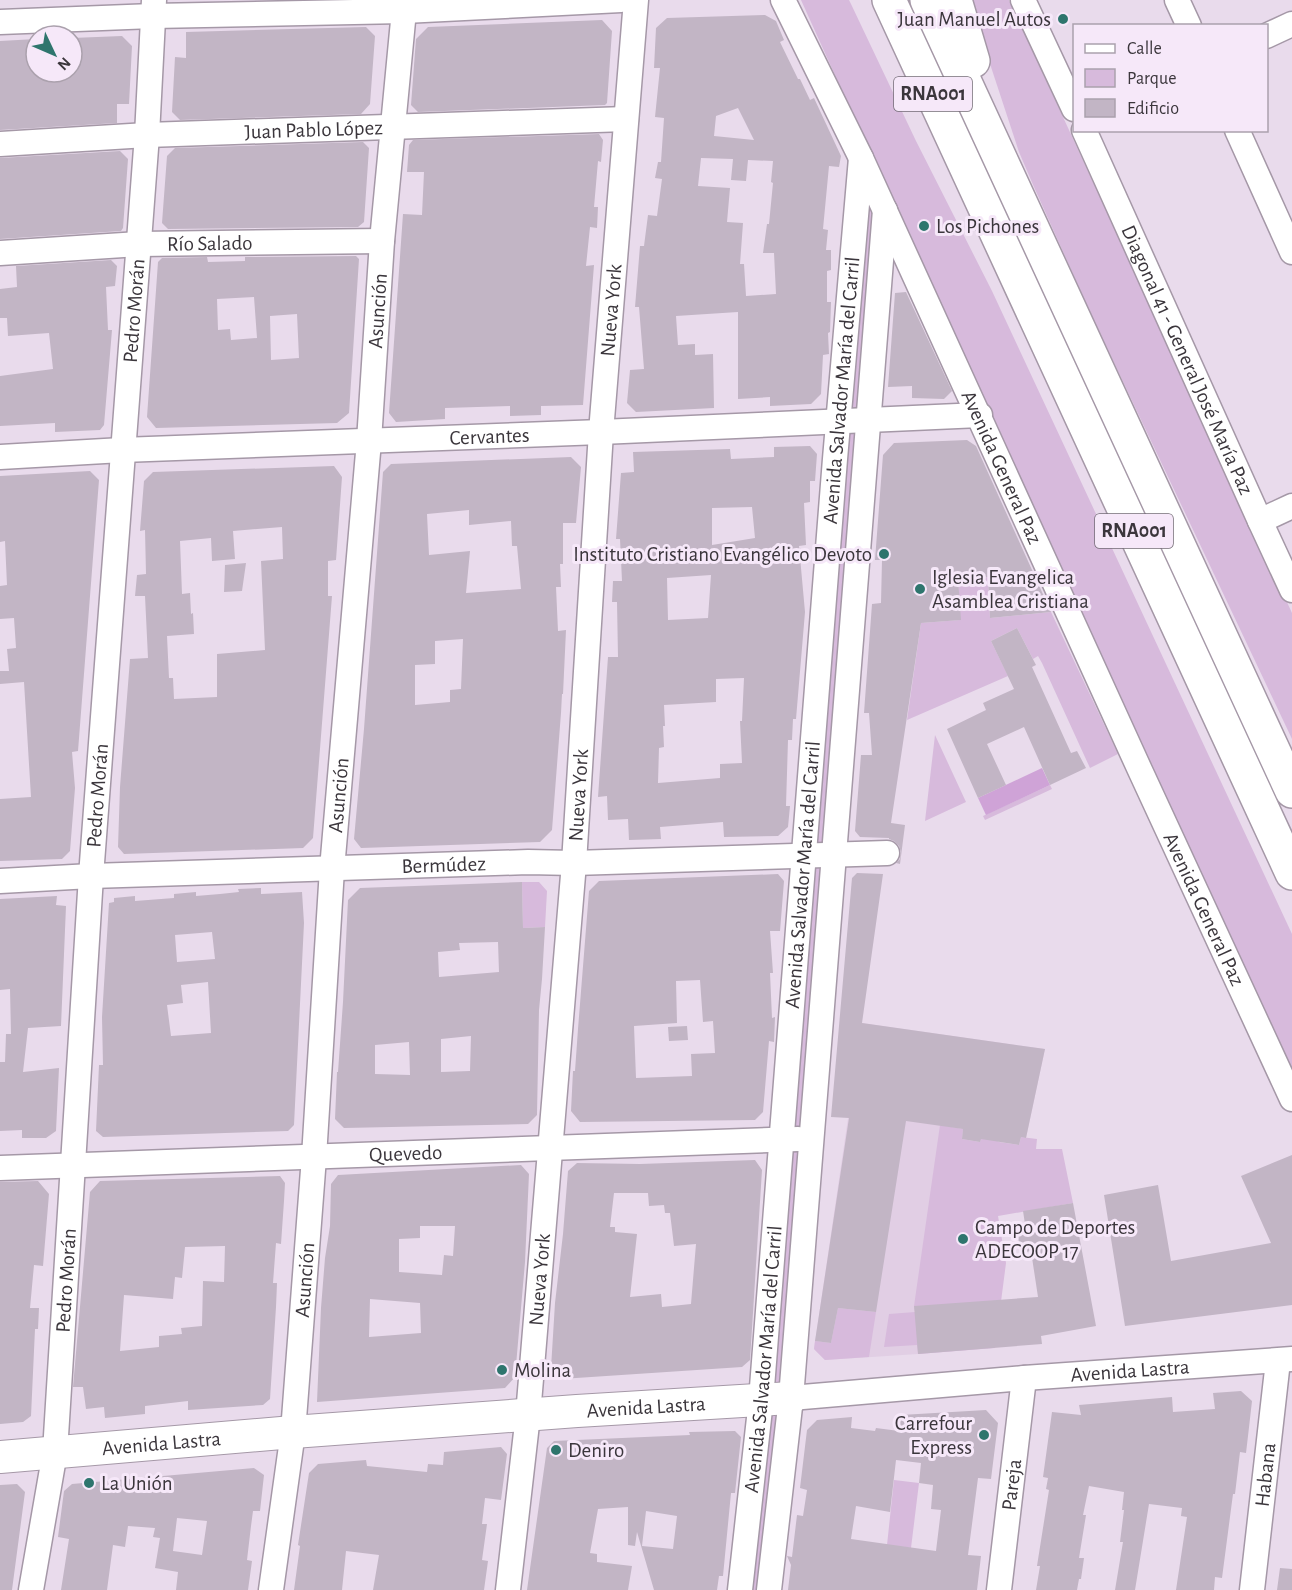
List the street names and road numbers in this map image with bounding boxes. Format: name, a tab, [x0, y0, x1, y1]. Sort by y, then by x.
road number: RNA001	[894, 77, 972, 111]
street label: Juan Pablo López	[244, 117, 383, 142]
street label: Diagonal 41 - General José María Paz	[1118, 222, 1257, 498]
street label: Río Salado	[167, 232, 253, 254]
street label: Avenida Salvador María del Carril	[819, 256, 863, 525]
street label: Pedro Morán	[119, 258, 148, 364]
street label: Nueva York	[597, 263, 625, 357]
street label: Asunción	[365, 272, 390, 349]
street label: Avenida General Paz	[958, 387, 1046, 547]
street label: Cervantes	[449, 424, 530, 448]
road number: RNA001	[1095, 514, 1173, 548]
street label: Avenida Salvador María del Carril	[781, 740, 823, 1009]
street label: Pedro Morán	[83, 743, 111, 848]
street label: Nueva York	[565, 748, 592, 842]
street label: Asunción	[325, 757, 352, 834]
street label: Avenida General Paz	[1160, 829, 1249, 989]
street label: Bermúdez	[401, 853, 486, 877]
street label: Quevedo	[369, 1141, 443, 1165]
street label: Avenida Salvador María del Carril	[740, 1225, 785, 1494]
street label: Pedro Morán	[52, 1228, 79, 1333]
street label: Nueva York	[525, 1232, 554, 1327]
street label: Asunción	[291, 1242, 318, 1318]
street label: Avenida Lastra	[1070, 1356, 1190, 1385]
street label: Avenida Lastra	[586, 1393, 706, 1421]
street label: Avenida Lastra	[101, 1428, 222, 1459]
street label: Habana	[1251, 1441, 1279, 1508]
street label: Pareja	[998, 1458, 1025, 1512]

